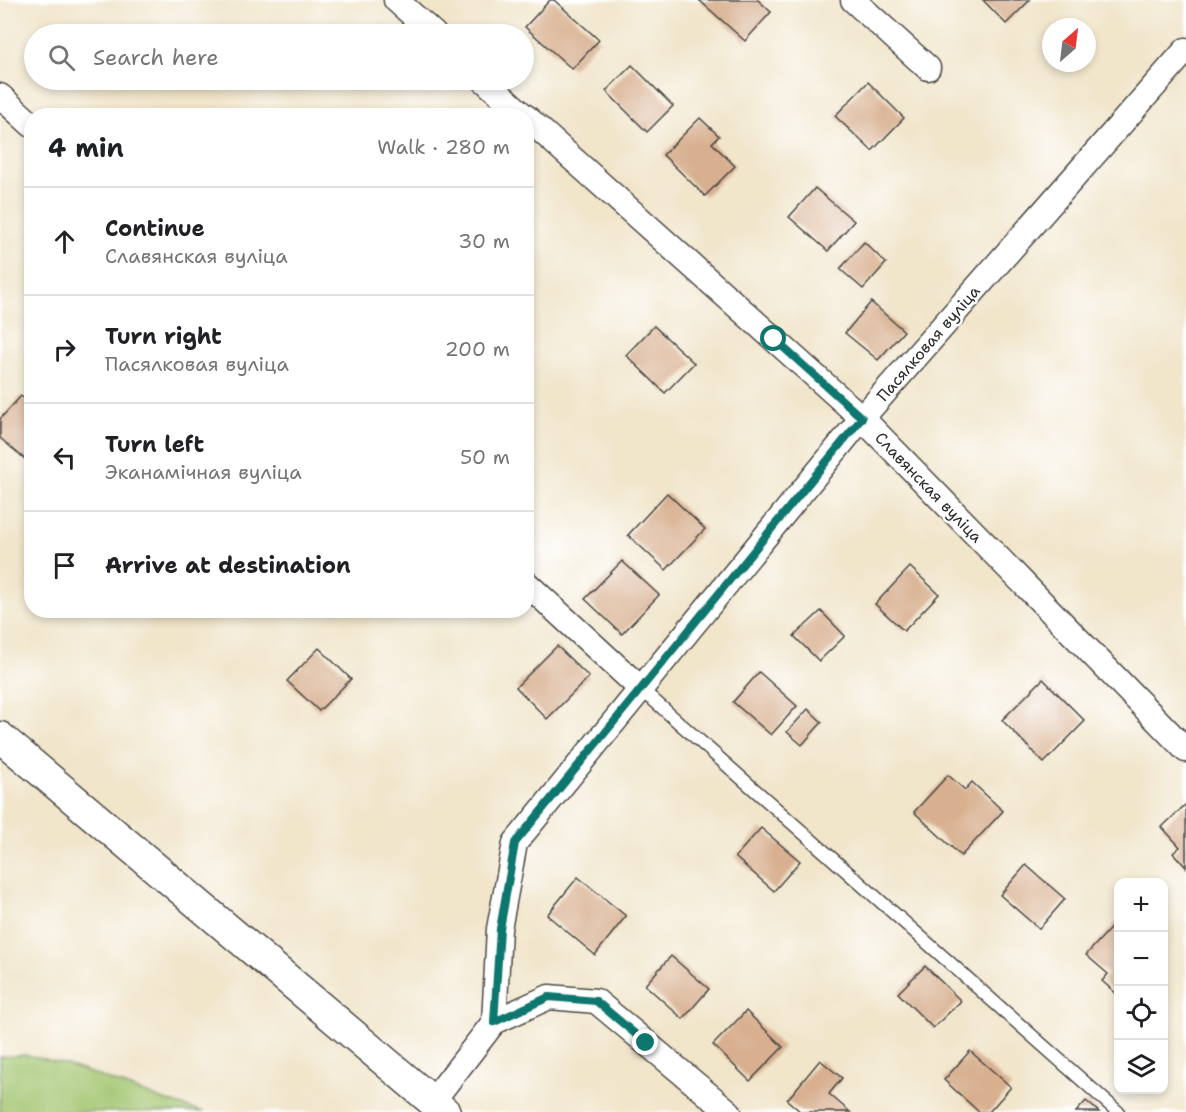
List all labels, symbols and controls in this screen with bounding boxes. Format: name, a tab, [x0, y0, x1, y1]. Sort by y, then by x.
north arrow	[1042, 18, 1096, 72]
search box	[24, 24, 534, 90]
icon: search	[45, 41, 78, 74]
text: Search here	[93, 43, 219, 72]
text: 4 min	[48, 130, 124, 165]
text: Walk · 280 m	[377, 134, 510, 160]
text: Continue	[105, 214, 205, 243]
icon: ahead	[48, 225, 81, 258]
text: 30 m	[458, 228, 510, 254]
text: Славянская вуліца	[105, 243, 288, 269]
street label: Пасялковая вуліца	[872, 281, 985, 406]
text: Turn right	[105, 322, 222, 351]
route start	[760, 325, 786, 351]
icon: right	[48, 333, 81, 366]
text: 200 m	[445, 336, 510, 362]
text: Пасялковая вуліца	[105, 351, 289, 377]
street label: Славянская вуліца	[870, 428, 987, 547]
text: Turn left	[105, 430, 204, 459]
icon: left	[48, 441, 81, 474]
text: 50 m	[460, 444, 510, 470]
text: Эканамічная вуліца	[105, 459, 302, 485]
icon: arrive	[48, 549, 81, 582]
text: Arrive at destination	[105, 551, 351, 580]
map controls	[1114, 878, 1168, 1094]
button: +	[1114, 878, 1168, 932]
button: −	[1114, 932, 1168, 986]
button: locate	[1114, 986, 1168, 1040]
route end	[632, 1029, 658, 1055]
button: layers	[1114, 1040, 1168, 1094]

